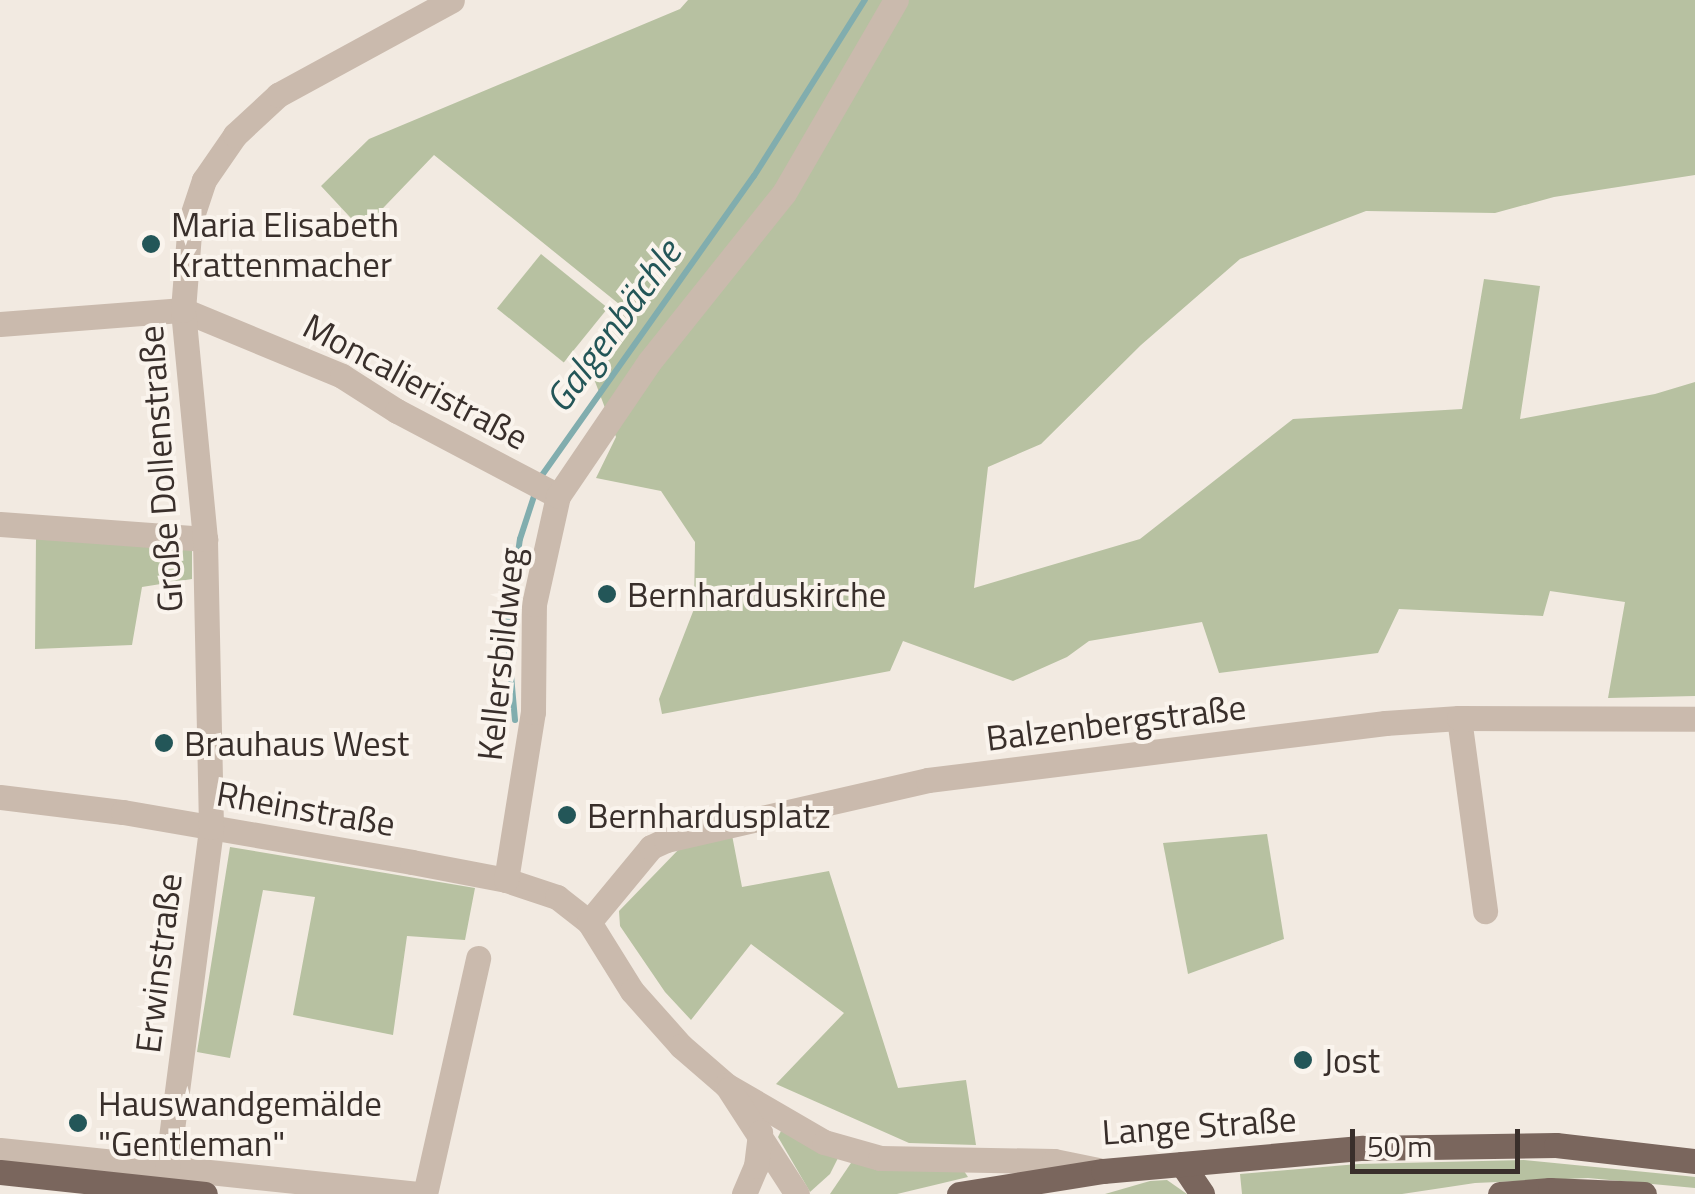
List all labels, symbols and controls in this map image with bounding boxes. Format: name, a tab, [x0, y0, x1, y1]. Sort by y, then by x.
place label: Maria Elisabeth Krattenmacher	[171, 203, 399, 285]
water label: Galgenbächle	[535, 231, 691, 421]
marker: Maria Elisabeth Krattenmacher	[140, 233, 162, 255]
street label: Moncalieristraße	[296, 304, 536, 458]
street label: Große Dollenstraße	[129, 324, 191, 614]
street label: Kellersbildweg	[468, 545, 532, 763]
place label: Bernharduskirche	[627, 573, 886, 615]
marker: Bernharduskirche	[596, 583, 618, 605]
street label: Balzenbergstraße	[984, 685, 1248, 759]
place label: Brauhaus West	[184, 722, 409, 764]
marker: Brauhaus West	[153, 732, 175, 754]
street label: Rheinstraße	[213, 772, 399, 844]
place label: Bernhardusplatz	[587, 794, 831, 836]
marker: Bernhardusplatz	[556, 804, 578, 826]
street label: Erwinstraße	[126, 871, 190, 1055]
place label: Jost	[1323, 1039, 1380, 1081]
marker: Jost	[1292, 1049, 1314, 1071]
place label: Hauswandgemälde "Gentleman"	[98, 1082, 382, 1164]
street label: Lange Straße	[1100, 1097, 1298, 1153]
scale bar	[1355, 1109, 1525, 1171]
marker: Hauswandgemälde "Gentleman"	[67, 1112, 89, 1134]
text: 50 m	[1367, 1123, 1432, 1169]

